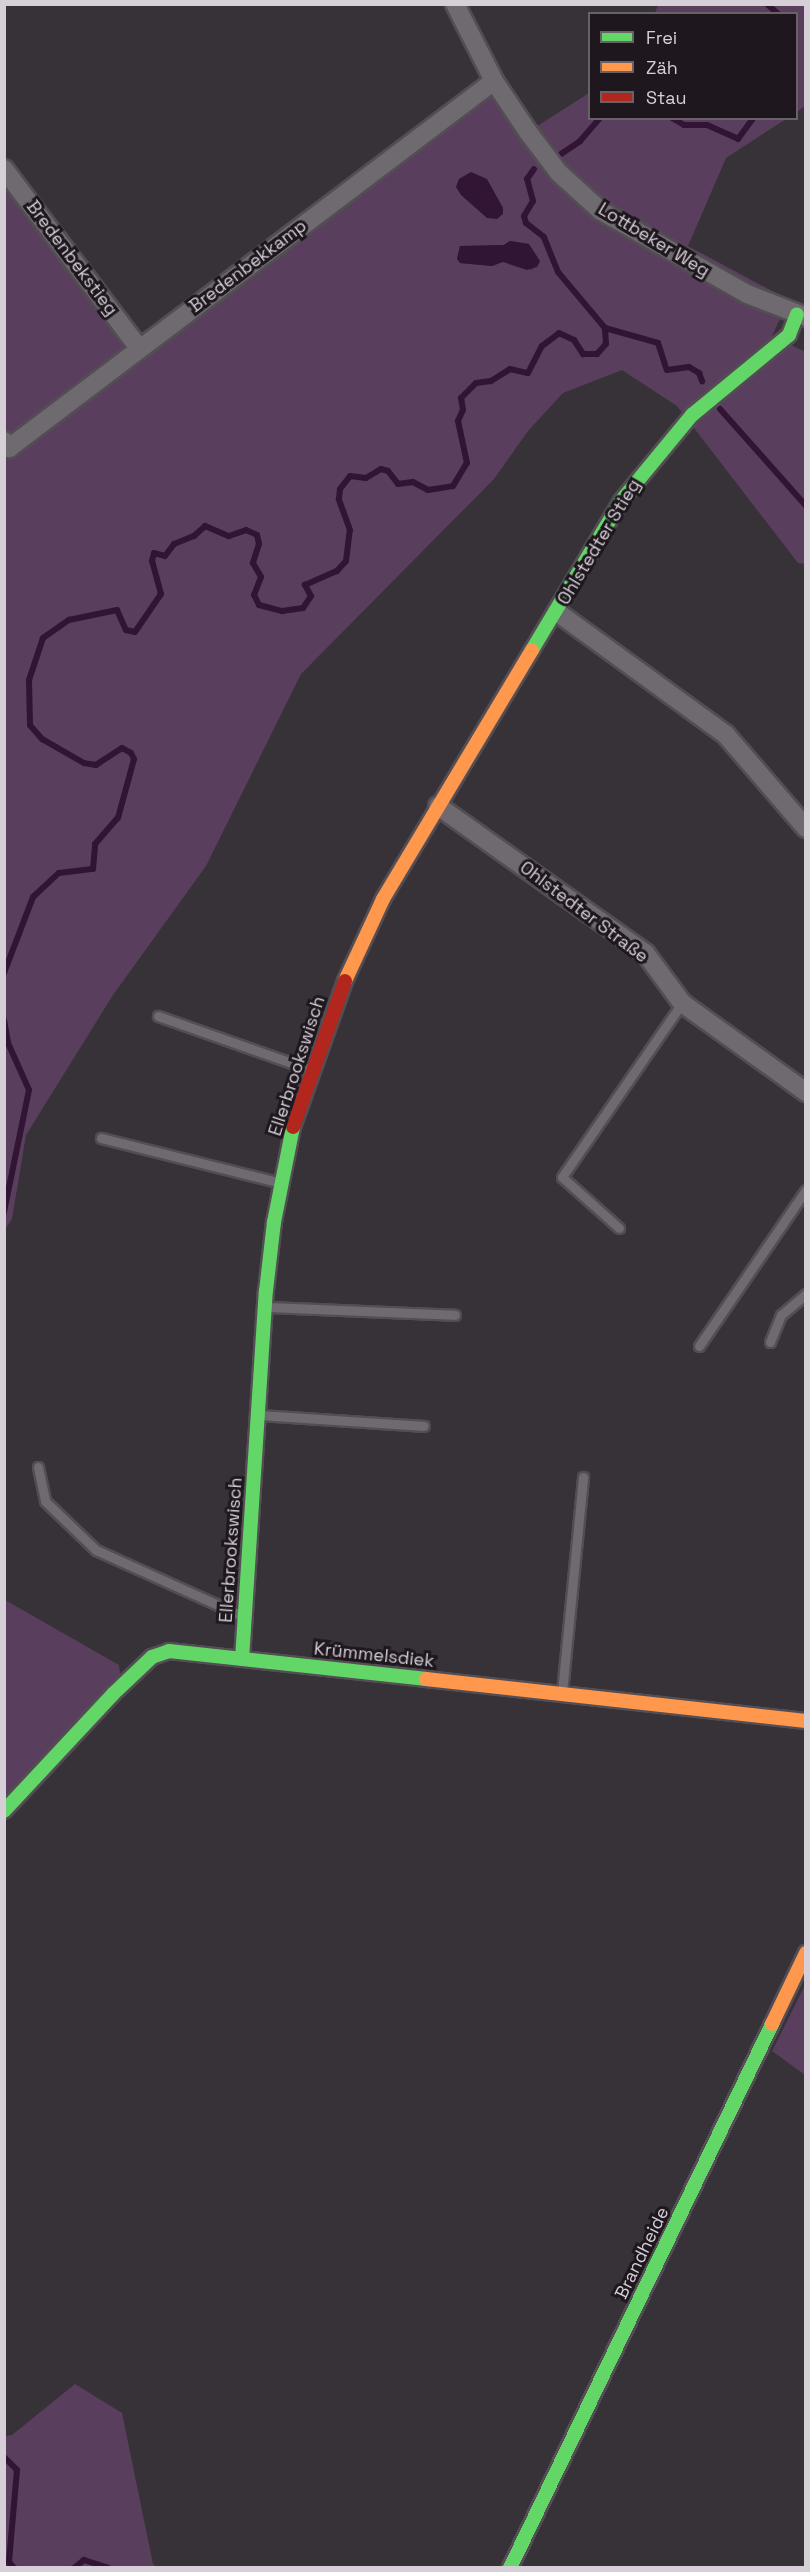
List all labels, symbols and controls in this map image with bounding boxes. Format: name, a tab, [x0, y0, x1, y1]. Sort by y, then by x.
legend	[588, 12, 798, 120]
text: Frei	[646, 26, 677, 49]
text: Zäh	[646, 56, 678, 79]
text: Stau	[646, 86, 686, 109]
street label: Bredenbekstieg	[22, 196, 122, 320]
street label: Lottbeker Weg	[594, 198, 714, 282]
street label: Bredenbekkamp	[185, 215, 311, 317]
street label: Ohlstedter Stieg	[553, 475, 645, 609]
street label: Ohlstedter Straße	[516, 857, 652, 967]
street label: Ellerbrookswisch	[264, 993, 330, 1139]
street label: Ellerbrookswisch	[215, 1477, 247, 1623]
street label: Krümmelsdiek	[313, 1638, 435, 1672]
street label: Brandheide	[610, 2203, 674, 2303]

